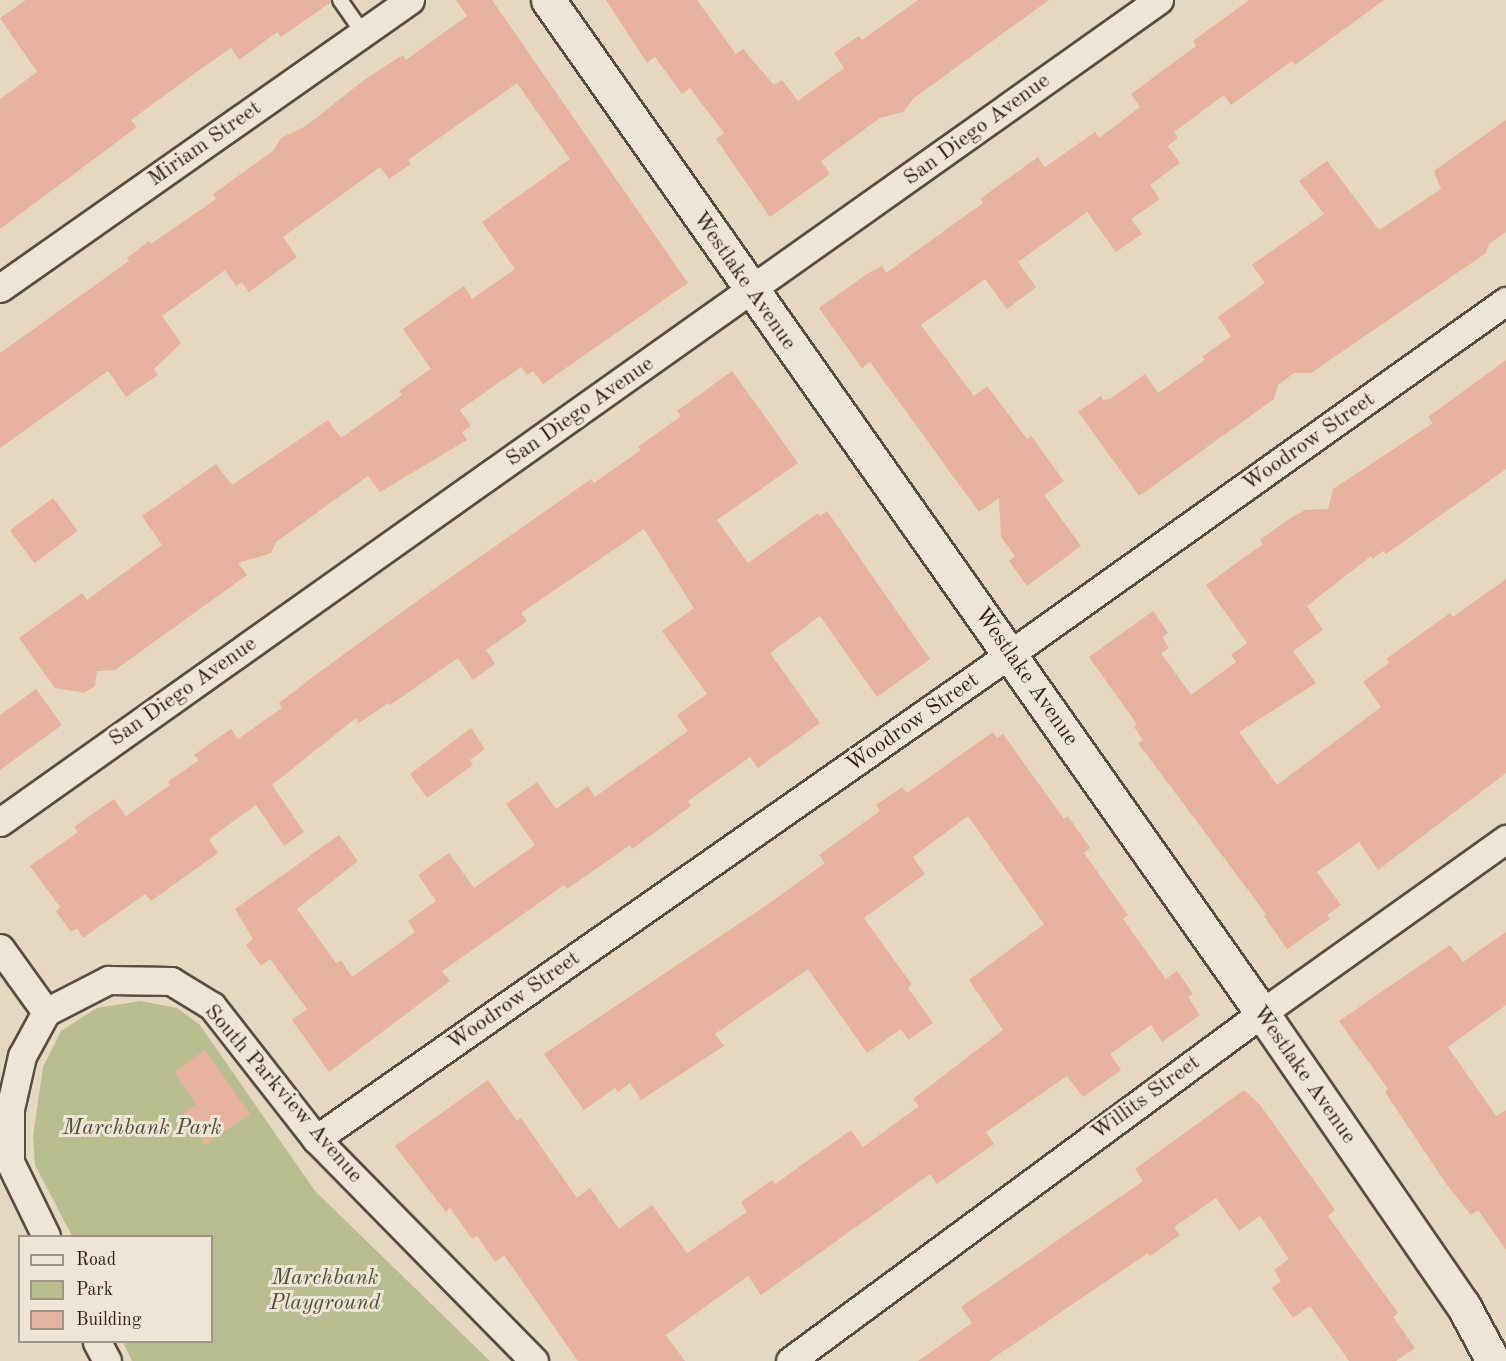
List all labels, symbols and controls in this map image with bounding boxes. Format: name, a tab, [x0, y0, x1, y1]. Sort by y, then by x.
street label: San Diego Avenue	[899, 68, 1055, 192]
street label: Miriam Street	[143, 95, 267, 193]
street label: Westlake Avenue	[686, 207, 802, 355]
street label: San Diego Avenue	[501, 351, 659, 473]
street label: Woodrow Street	[1238, 387, 1380, 497]
street label: Westlake Avenue	[968, 603, 1084, 751]
street label: San Diego Avenue	[104, 631, 262, 753]
street label: Woodrow Street	[842, 668, 984, 778]
street label: Woodrow Street	[443, 946, 585, 1056]
street label: South Parkview Avenue	[198, 999, 368, 1189]
street label: Westlake Avenue	[1246, 1001, 1362, 1149]
street label: Willits Street	[1086, 1050, 1206, 1146]
park label: Marchbank Park	[63, 1116, 221, 1142]
legend	[18, 1235, 213, 1343]
text: Road	[76, 1251, 116, 1269]
park label: Marchbank Playground	[270, 1265, 380, 1316]
text: Park	[76, 1281, 113, 1299]
text: Building	[76, 1311, 141, 1329]

